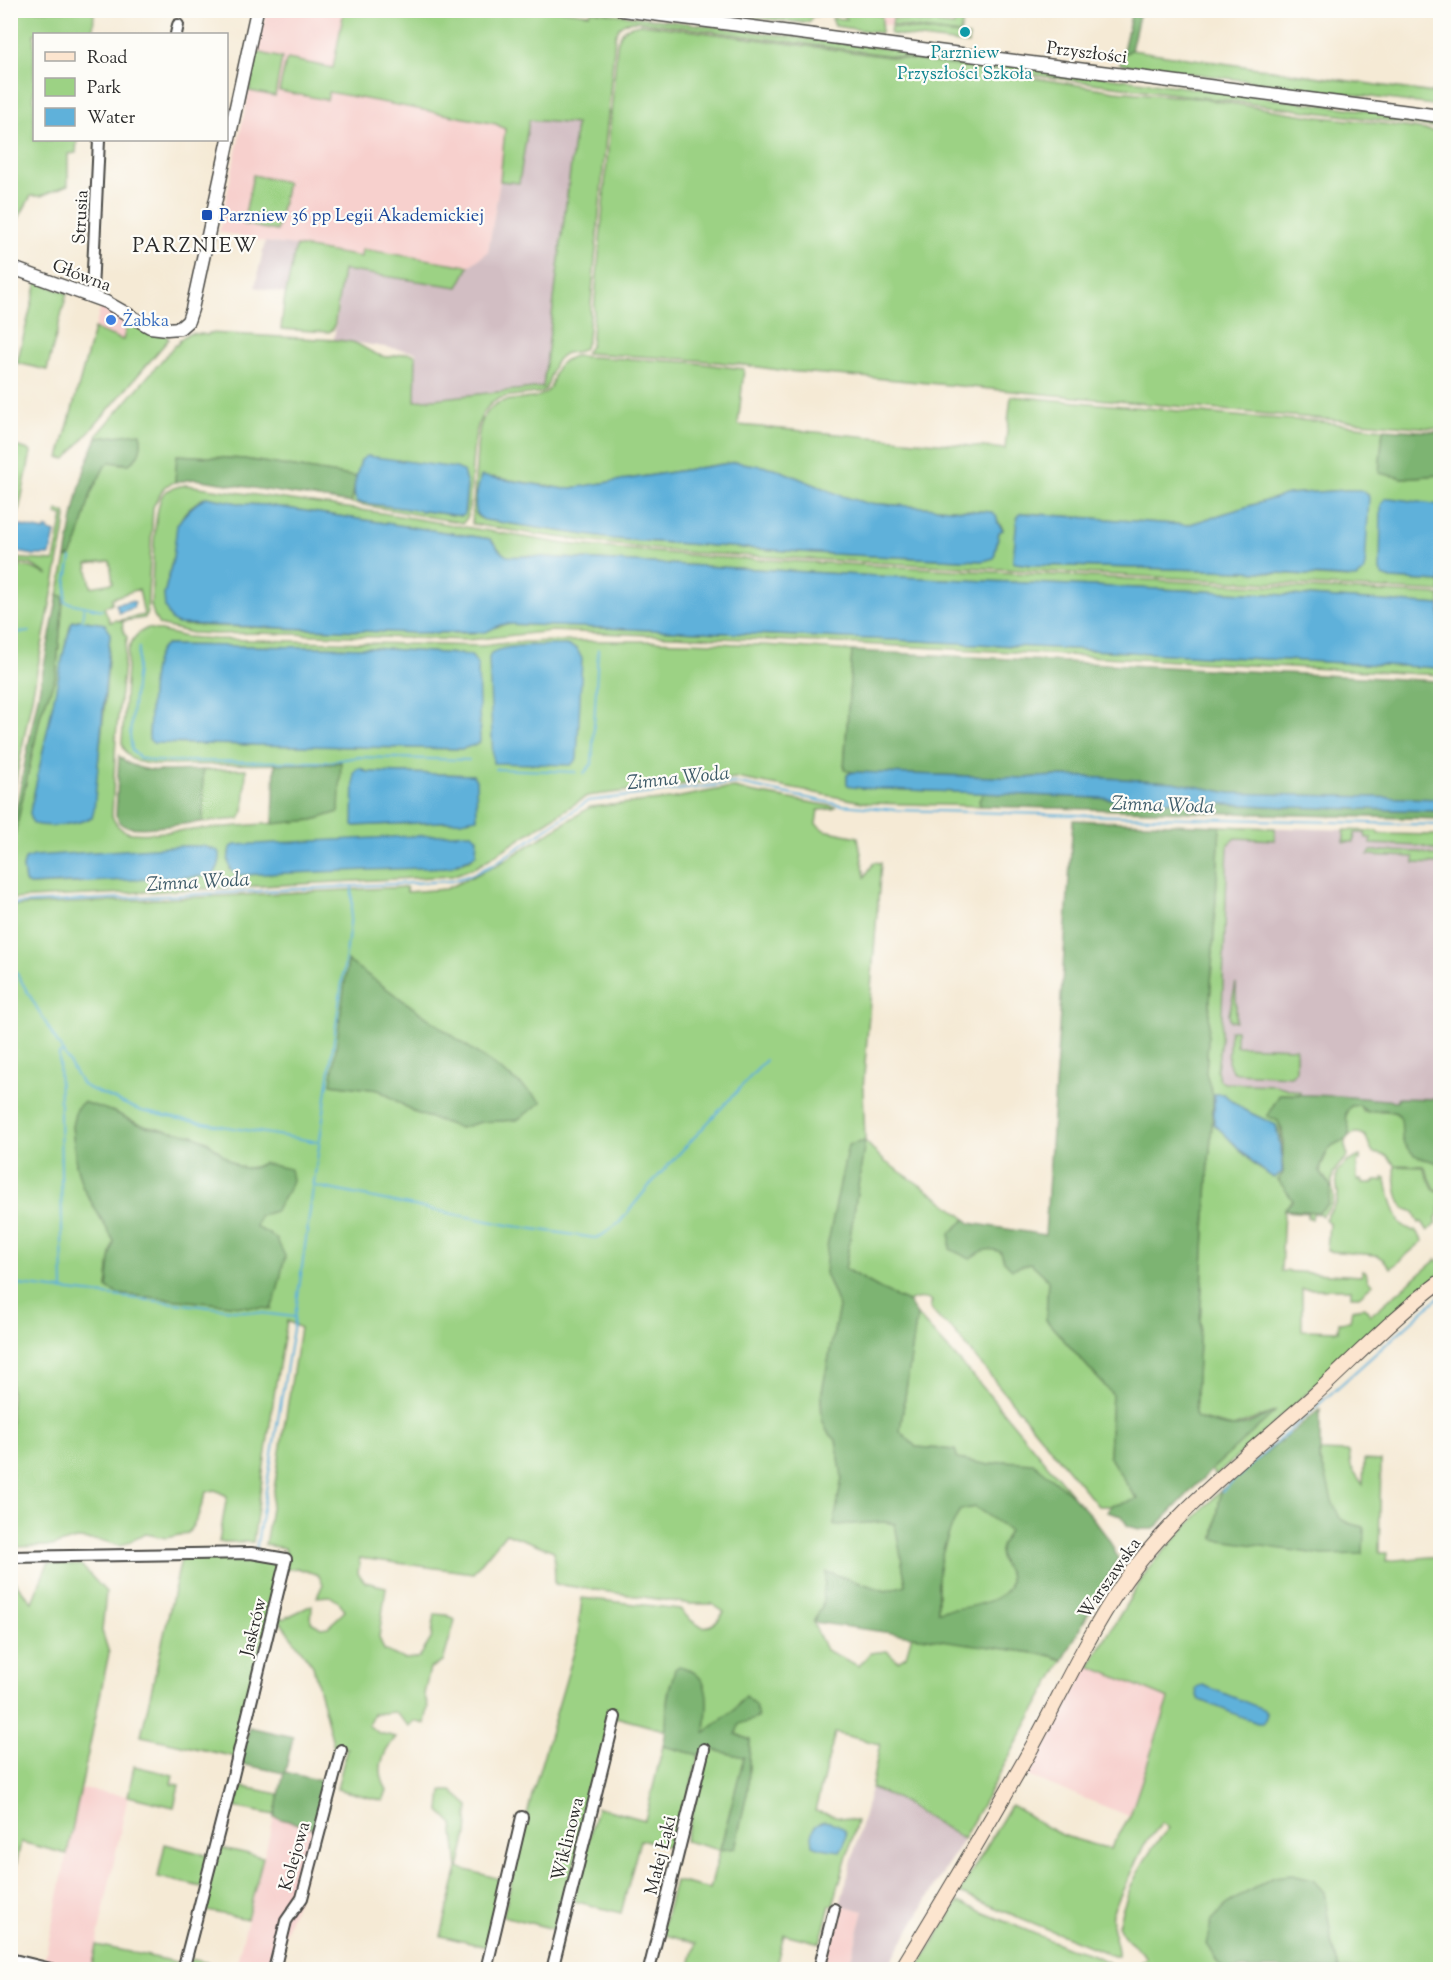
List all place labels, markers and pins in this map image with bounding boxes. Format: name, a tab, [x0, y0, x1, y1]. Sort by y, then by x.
marker: Parzniew Przyszłości Szkoła	[958, 25, 972, 39]
place label: Parzniew Przyszłości Szkoła	[897, 41, 1033, 88]
place label: Parzniew 36 pp Legii Akademickiej	[219, 204, 484, 230]
marker: Parzniew 36 pp Legii Akademickiej	[200, 208, 214, 222]
place label: Żabka	[123, 309, 169, 335]
marker: Żabka	[104, 313, 118, 327]

